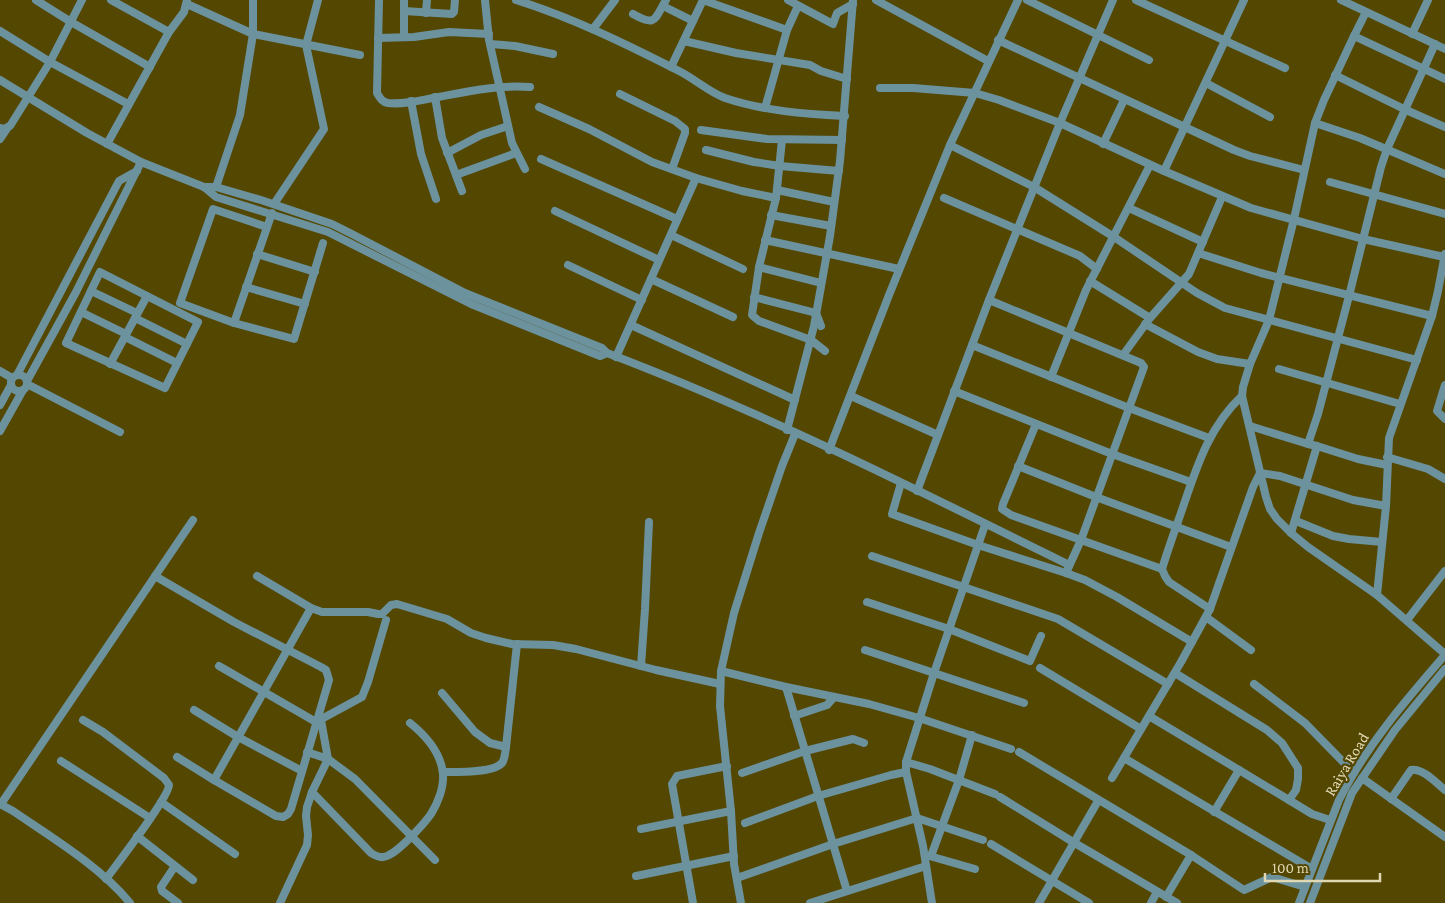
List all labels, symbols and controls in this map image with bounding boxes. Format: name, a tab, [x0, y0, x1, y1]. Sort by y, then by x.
street label: Raiya Road	[1321, 729, 1373, 799]
scale bar	[1265, 850, 1380, 882]
text: 100 m	[1272, 860, 1309, 876]

